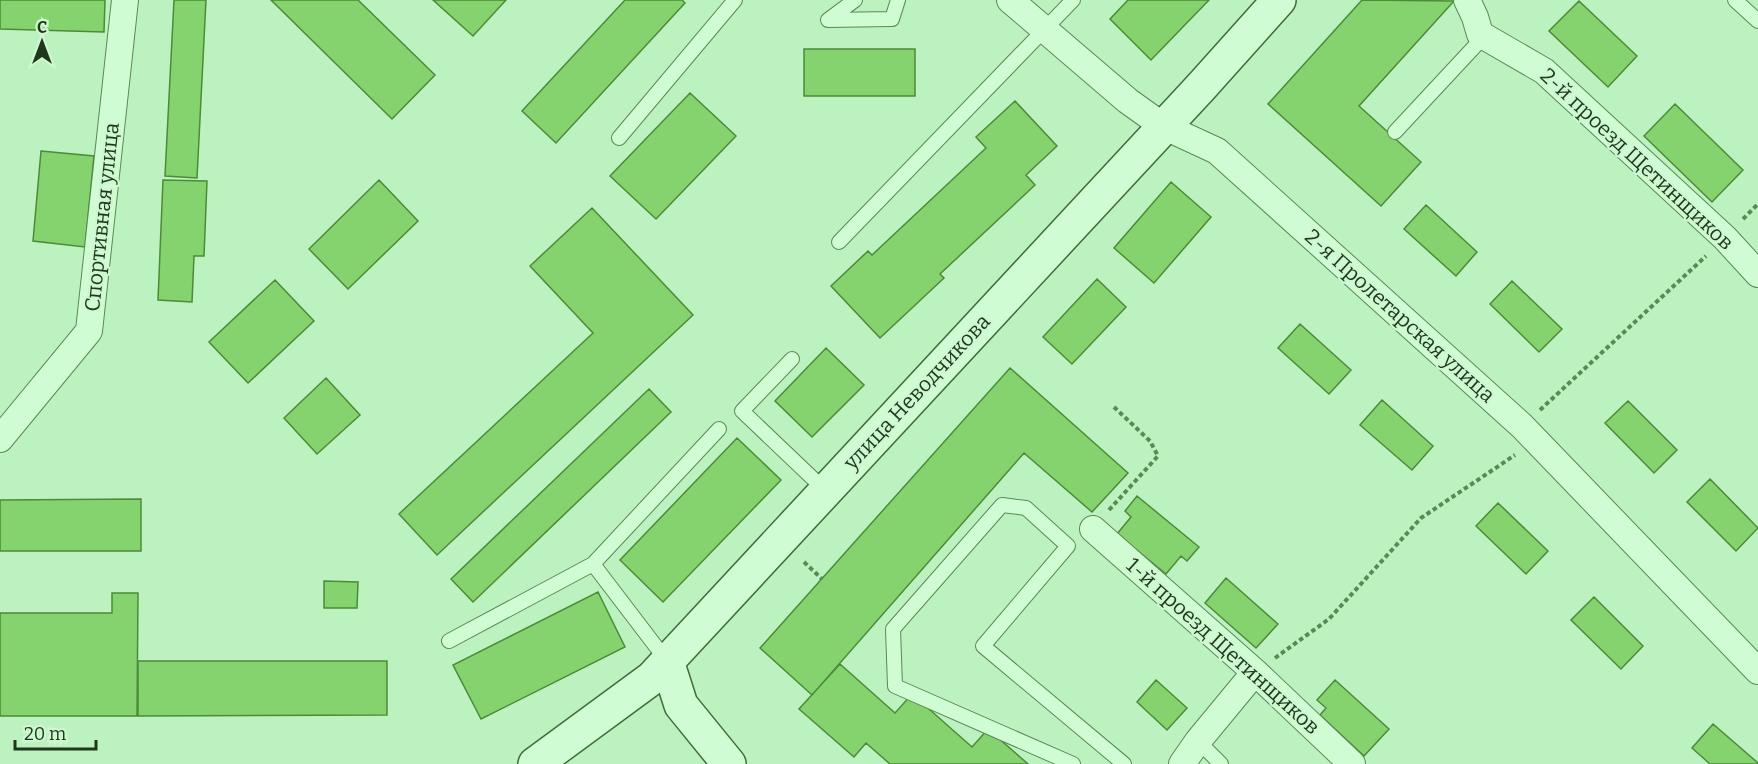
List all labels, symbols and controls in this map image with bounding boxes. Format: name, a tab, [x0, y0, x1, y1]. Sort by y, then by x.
north arrow	[12, 12, 72, 72]
text: С	[37, 18, 47, 37]
street label: 2-й проезд Щетинщиков	[1535, 63, 1739, 255]
street label: Спортивная улица	[79, 121, 125, 313]
street label: 2-я Пролетарская улица	[1300, 224, 1501, 409]
street label: улица Неводчикова	[837, 308, 996, 476]
street label: 1-й проезд Щетинщиков	[1121, 552, 1325, 740]
scale bar	[15, 713, 96, 751]
text: 20 m	[24, 723, 66, 745]

